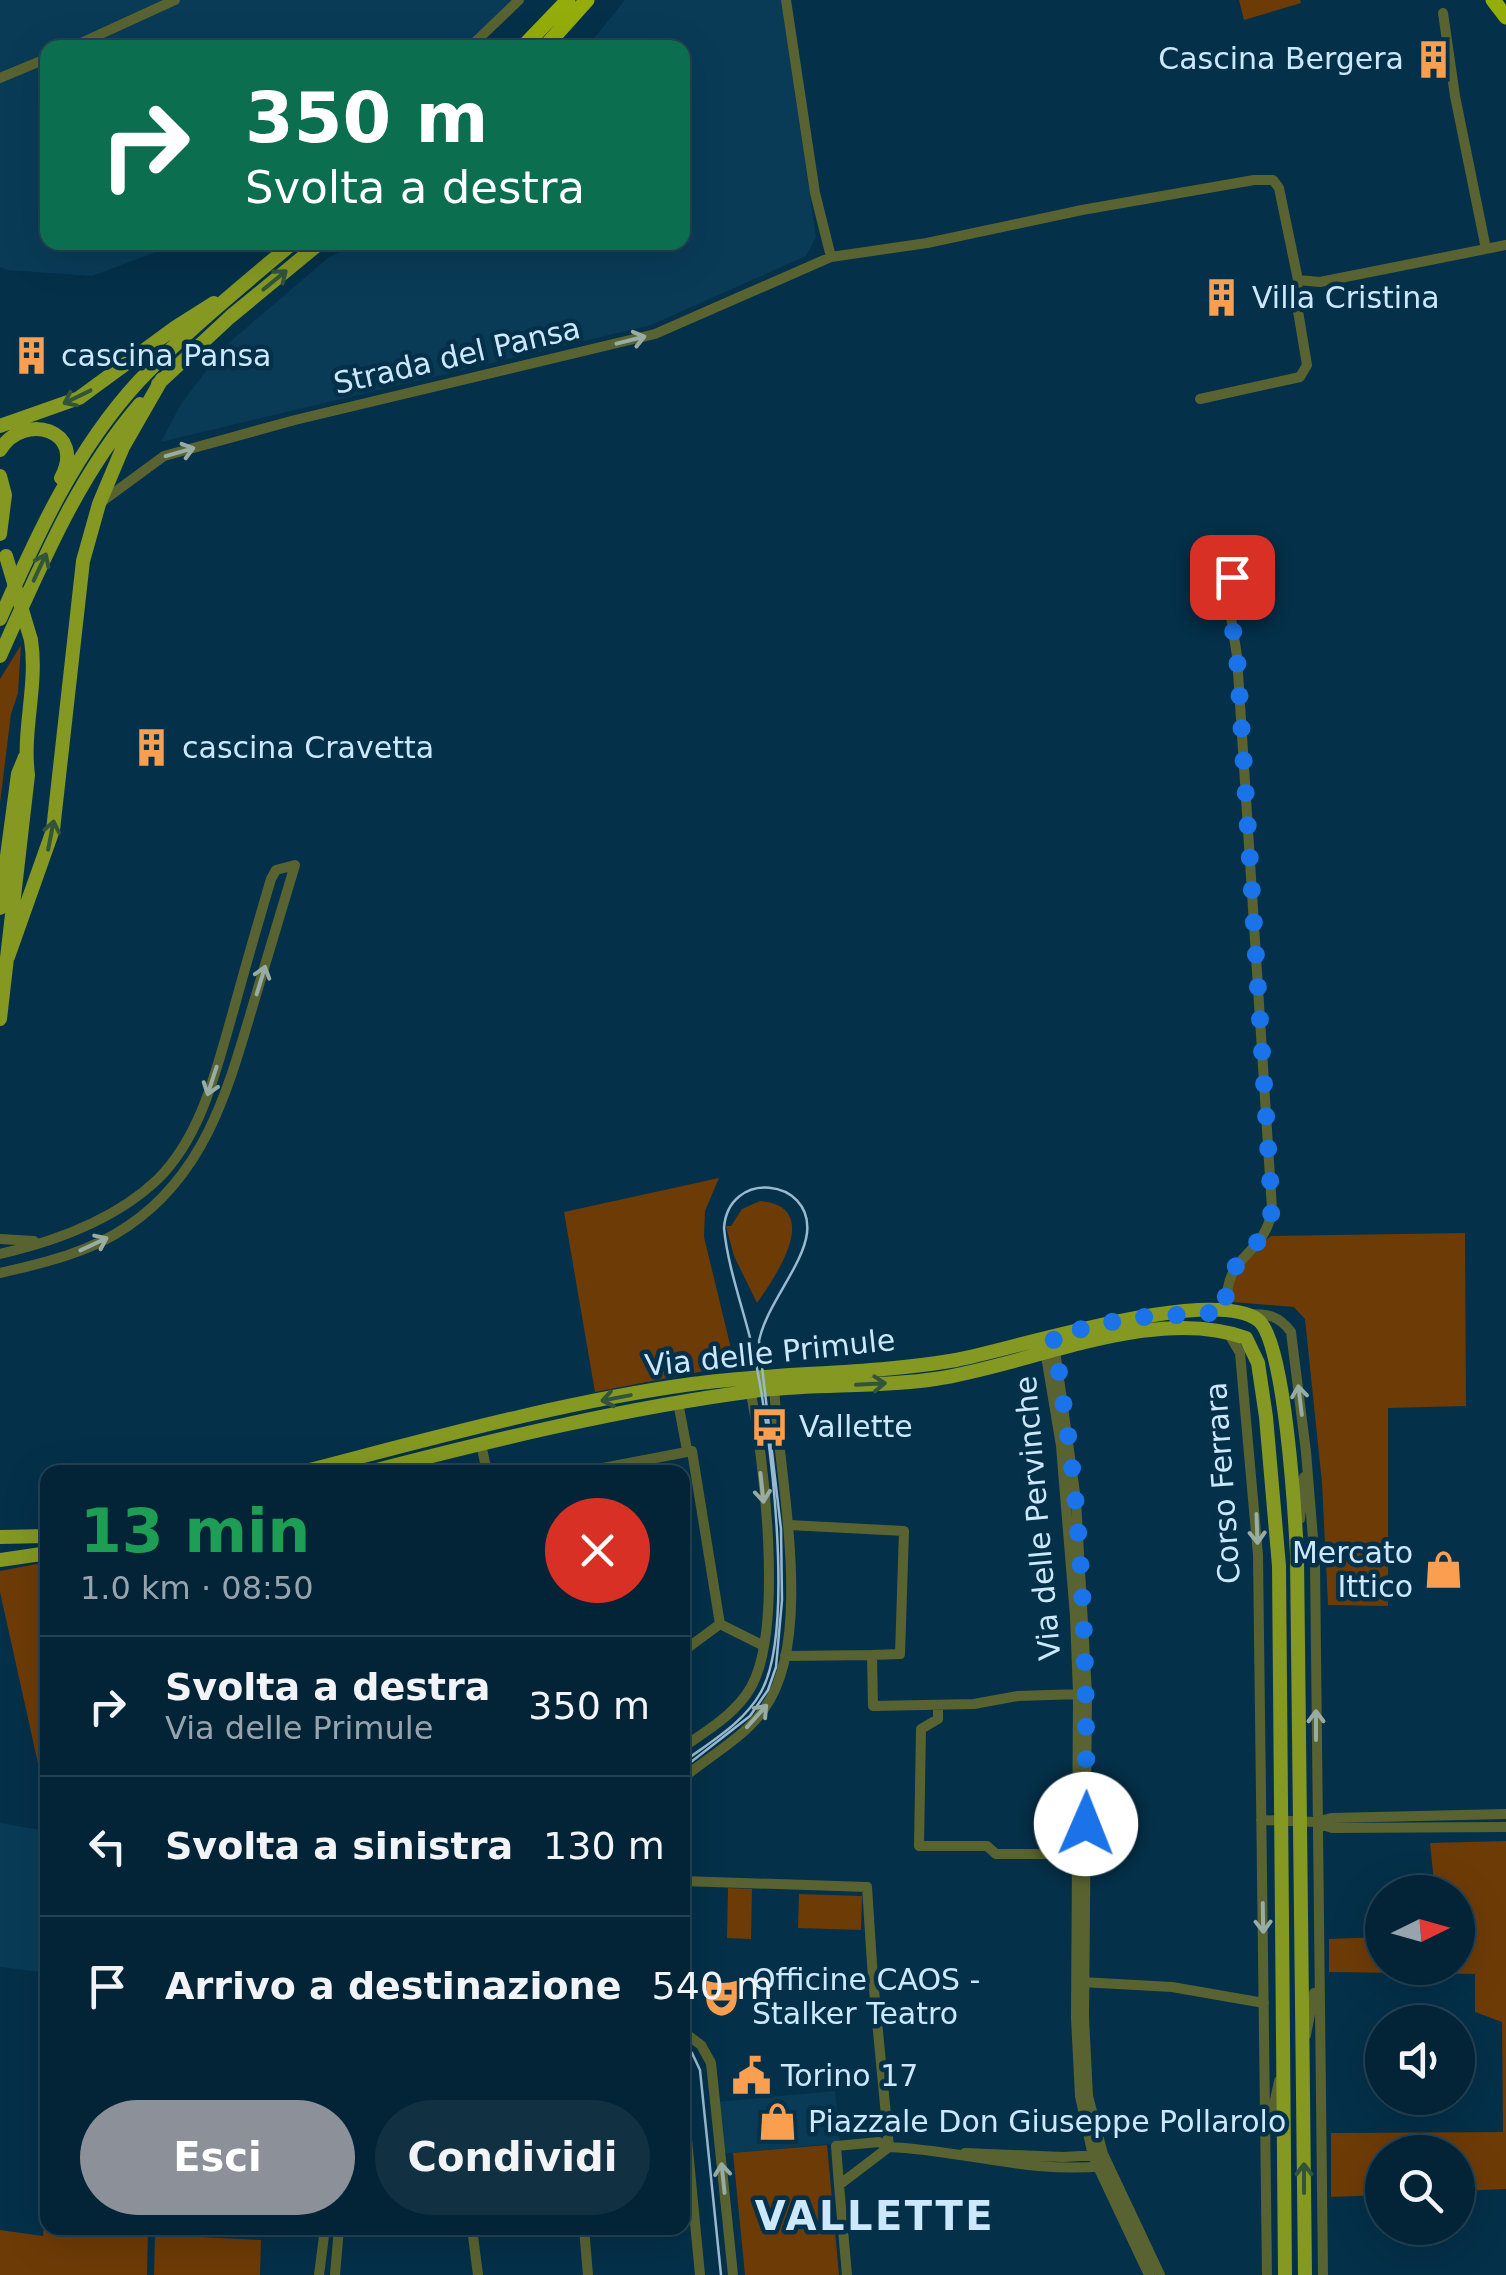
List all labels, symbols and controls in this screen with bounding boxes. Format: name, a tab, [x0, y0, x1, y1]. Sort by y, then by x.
building icon: Cascina Bergera	[1413, 38, 1455, 80]
place label: Cascina Bergera	[1158, 41, 1404, 76]
text: 350 m	[245, 77, 488, 159]
icon: right	[80, 80, 210, 210]
text: Svolta a destra	[245, 161, 585, 214]
one-way arrow	[262, 269, 288, 291]
building icon: Villa Cristina	[1201, 277, 1243, 319]
place label: Villa Cristina	[1252, 280, 1440, 315]
street label: Strada del Pansa	[330, 310, 584, 401]
one-way arrow	[615, 329, 646, 348]
building icon: cascina Pansa	[10, 335, 52, 377]
place label: cascina Pansa	[61, 338, 271, 373]
one-way arrow	[62, 388, 92, 407]
one-way arrow	[164, 442, 195, 460]
pin	[1190, 535, 1275, 620]
icon: arrive	[1205, 550, 1260, 605]
one-way arrow	[32, 553, 51, 583]
building icon: cascina Cravetta	[131, 727, 173, 769]
place label: cascina Cravetta	[182, 730, 434, 765]
one-way arrow	[42, 820, 61, 852]
one-way arrow	[253, 965, 271, 996]
one-way arrow	[202, 1065, 220, 1097]
one-way arrow	[78, 1233, 108, 1252]
street label: Via delle Primule	[643, 1322, 897, 1383]
one-way arrow	[854, 1374, 886, 1393]
street label: Via delle Pervinche	[1008, 1374, 1067, 1662]
street label: Corso Ferrara	[1198, 1381, 1247, 1585]
one-way arrow	[1290, 1385, 1309, 1417]
one-way arrow	[601, 1390, 633, 1409]
bus stop icon: Vallette	[748, 1406, 790, 1448]
place label: Vallette	[799, 1409, 913, 1444]
one-way arrow	[753, 1472, 772, 1504]
text: 13 min	[80, 1496, 310, 1566]
button: close	[545, 1498, 650, 1603]
one-way arrow	[1248, 1512, 1267, 1544]
place label: Mercato Ittico	[1292, 1535, 1413, 1604]
shop icon: Mercato Ittico	[1422, 1549, 1464, 1591]
text: 1.0 km · 08:50	[80, 1569, 314, 1607]
text: Svolta a destra	[165, 1665, 490, 1709]
icon: right	[80, 1679, 135, 1734]
text: 350 m	[528, 1684, 650, 1728]
one-way arrow	[745, 1704, 768, 1729]
text: Via delle Primule	[165, 1709, 433, 1747]
one-way arrow	[1307, 1709, 1326, 1741]
position arrow	[1034, 1772, 1138, 1876]
icon: left	[80, 1819, 135, 1874]
text: Svolta a sinistra	[165, 1824, 513, 1868]
text: 130 m	[543, 1824, 665, 1868]
north arrow	[1365, 1875, 1475, 1985]
map controls	[1365, 1875, 1475, 2245]
one-way arrow	[1253, 1901, 1272, 1933]
icon: arrive	[80, 1959, 135, 2014]
place label: Officine CAOS - Stalker Teatro	[752, 1962, 980, 2031]
text: Arrivo a destinazione	[165, 1964, 621, 2008]
text: 540 m	[651, 1964, 773, 2008]
theatre icon: Officine CAOS - Stalker Teatro	[701, 1976, 743, 2018]
button: sound	[1365, 2005, 1475, 2115]
public building icon: Torino 17	[730, 2055, 772, 2097]
place label: Torino 17	[780, 2058, 918, 2093]
button: Esci	[80, 2100, 355, 2215]
button: Condividi	[375, 2100, 650, 2215]
shop icon: Piazzale Don Giuseppe Pollarolo	[757, 2101, 799, 2143]
place label: Piazzale Don Giuseppe Pollarolo	[808, 2104, 1286, 2139]
button: search	[1365, 2135, 1475, 2245]
one-way arrow	[714, 2162, 733, 2195]
one-way arrow	[1294, 2162, 1314, 2194]
district label: VALLETTE	[755, 2193, 995, 2239]

